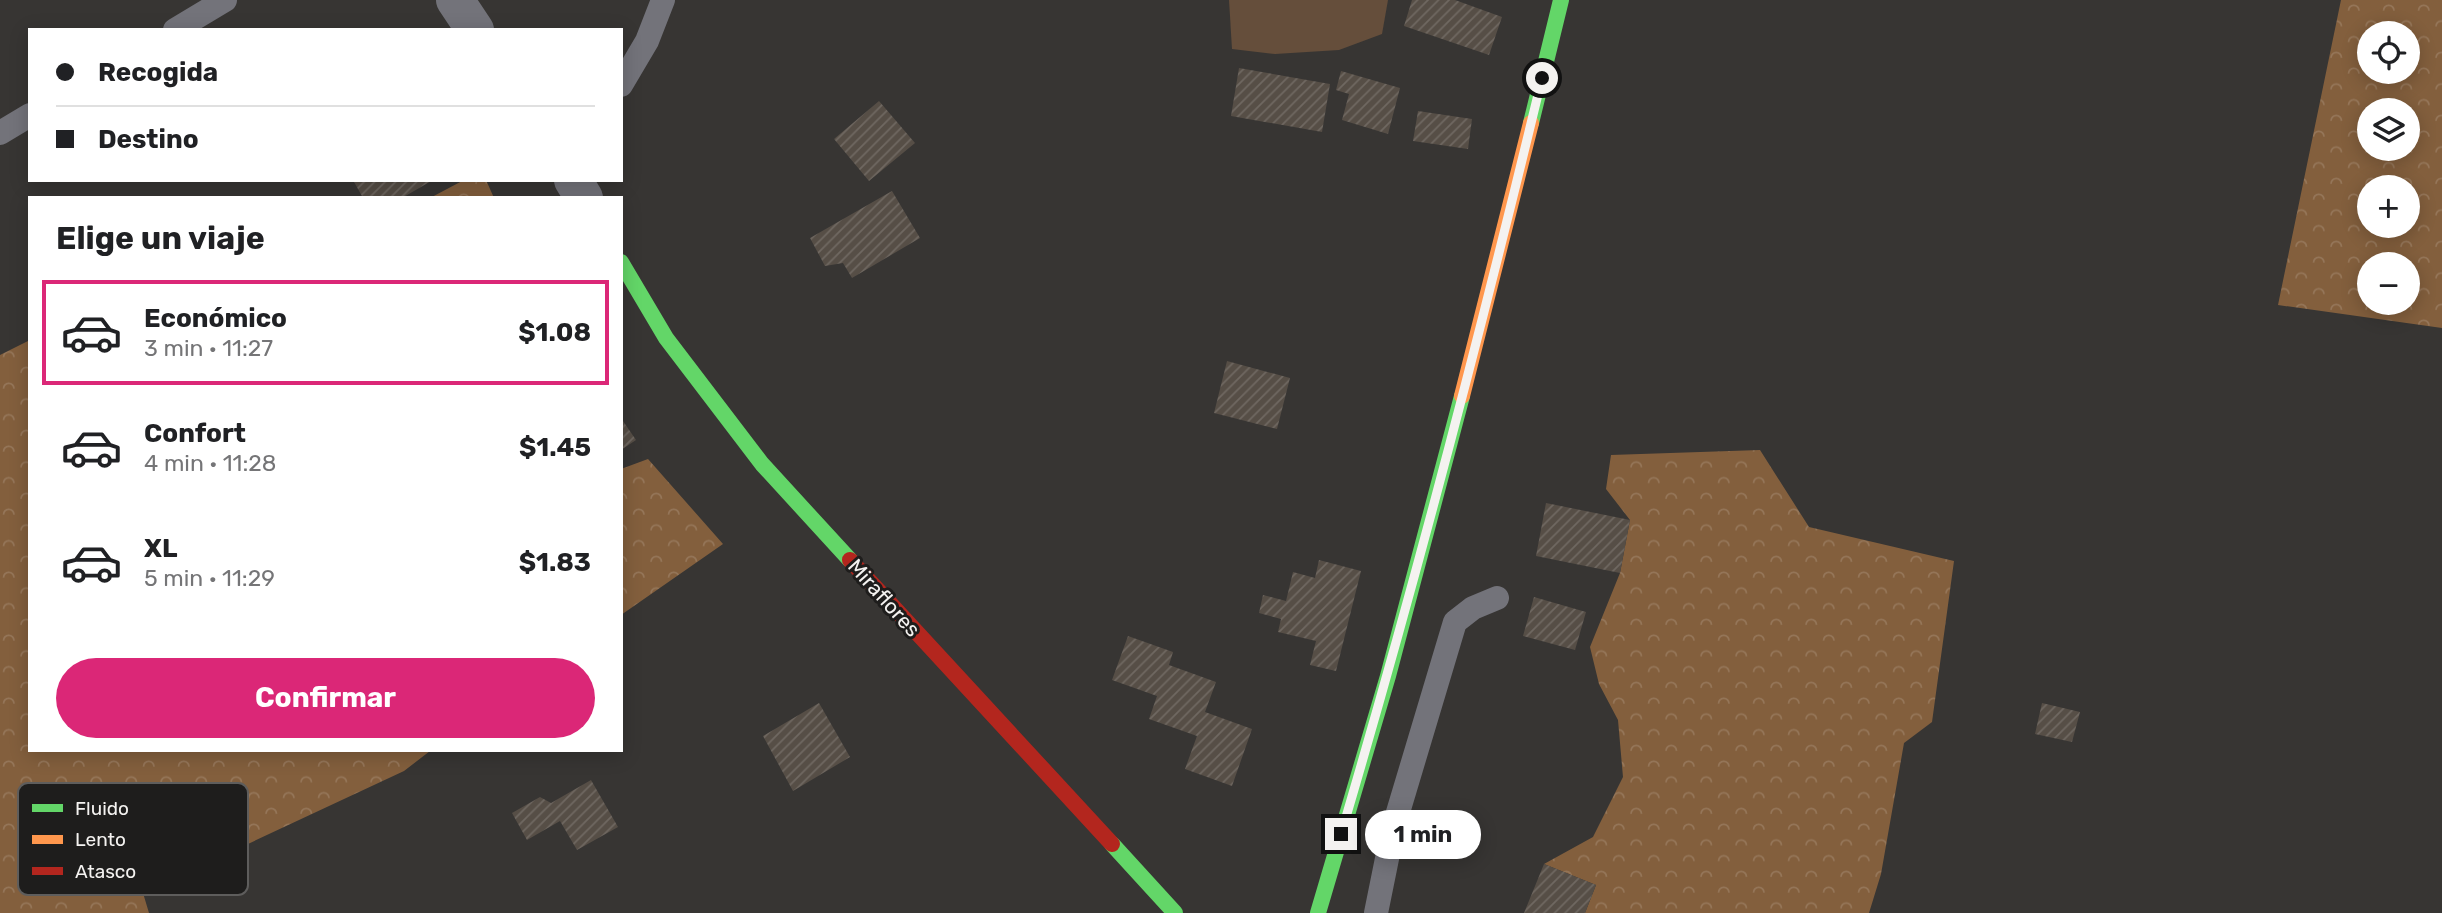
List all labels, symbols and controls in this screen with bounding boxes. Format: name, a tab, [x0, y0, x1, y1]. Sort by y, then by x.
map controls	[2357, 21, 2420, 315]
button: locate	[2357, 21, 2420, 84]
text: Recogida	[98, 57, 218, 88]
route start	[1526, 62, 1558, 94]
button: layers	[2357, 98, 2420, 161]
text: Destino	[98, 124, 199, 155]
button: +	[2357, 175, 2420, 238]
text: Elige un viaje	[56, 219, 265, 257]
button: −	[2357, 252, 2420, 315]
icon: car	[60, 301, 123, 364]
text: Económico	[144, 303, 287, 334]
text: $1.08	[518, 317, 591, 348]
text: 3 min · 11:27	[144, 334, 273, 362]
icon: car	[60, 416, 123, 479]
text: Confort	[144, 418, 246, 449]
text: $1.45	[519, 432, 591, 463]
text: 4 min · 11:28	[144, 449, 276, 477]
icon: car	[60, 531, 123, 594]
text: XL	[144, 533, 177, 564]
text: $1.83	[519, 547, 591, 578]
street label: Miraflores	[843, 554, 926, 642]
text: 5 min · 11:29	[144, 564, 275, 592]
button: Confirmar	[56, 658, 595, 738]
legend	[18, 783, 248, 895]
text: Fluido	[75, 797, 129, 820]
callout: 1 min	[1366, 810, 1481, 858]
route end	[1325, 818, 1357, 850]
text: 1 min	[1394, 820, 1452, 848]
text: Lento	[75, 828, 126, 851]
text: Atasco	[75, 860, 136, 883]

